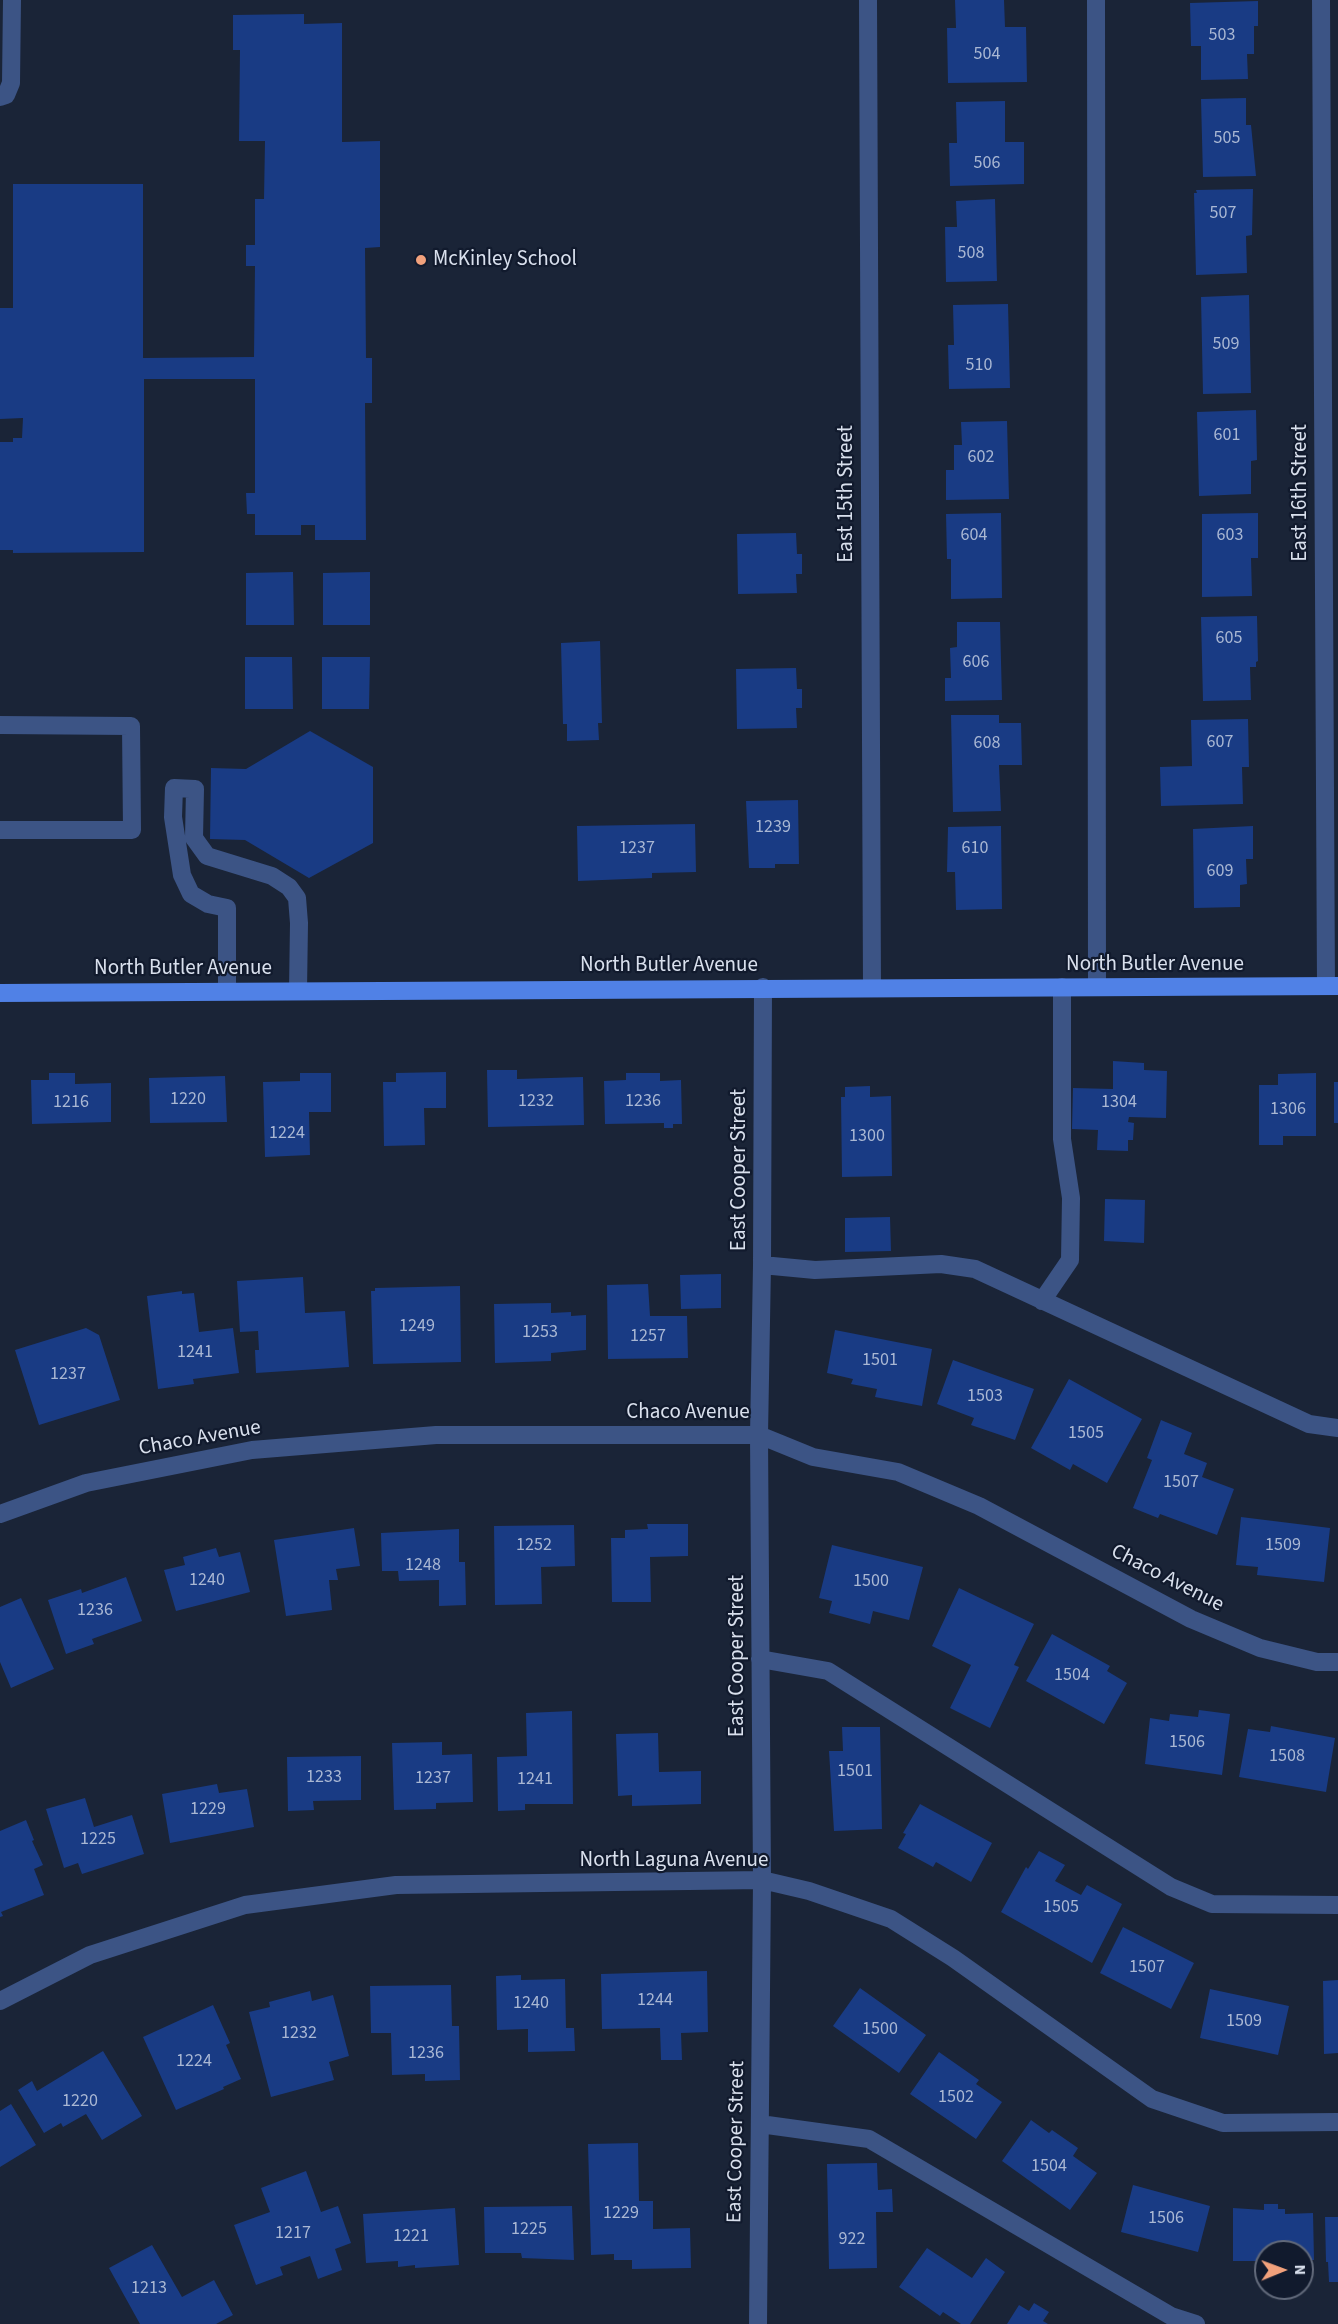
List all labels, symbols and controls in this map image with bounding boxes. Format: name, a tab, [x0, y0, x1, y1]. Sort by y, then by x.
house number: 503	[1209, 25, 1235, 47]
house number: 504	[974, 44, 1000, 66]
house number: 505	[1214, 128, 1240, 150]
house number: 506	[974, 153, 1000, 175]
house number: 507	[1210, 203, 1236, 225]
house number: 508	[958, 243, 984, 265]
place label: McKinley School	[433, 247, 577, 273]
marker: McKinley School	[414, 253, 428, 267]
house number: 509	[1213, 334, 1239, 356]
house number: 510	[966, 355, 992, 377]
street label: East 16th Street	[1288, 424, 1314, 562]
street label: East 15th Street	[834, 425, 860, 563]
house number: 601	[1214, 425, 1240, 447]
house number: 602	[968, 447, 994, 469]
house number: 604	[961, 525, 987, 547]
house number: 603	[1217, 525, 1243, 547]
house number: 605	[1216, 628, 1242, 650]
house number: 606	[963, 652, 989, 674]
house number: 607	[1207, 732, 1233, 754]
house number: 608	[974, 733, 1000, 755]
house number: 1239	[755, 817, 791, 839]
house number: 1237	[619, 838, 655, 860]
house number: 610	[962, 838, 988, 860]
house number: 609	[1207, 861, 1233, 883]
street label: North Butler Avenue	[1066, 952, 1244, 978]
street label: North Butler Avenue	[580, 953, 758, 979]
street label: North Butler Avenue	[94, 956, 272, 982]
house number: 1220	[170, 1089, 206, 1111]
street label: East Cooper Street	[727, 1089, 753, 1251]
house number: 1232	[518, 1091, 554, 1113]
house number: 1236	[625, 1091, 661, 1113]
house number: 1216	[53, 1092, 89, 1114]
house number: 1304	[1101, 1092, 1137, 1114]
house number: 1306	[1270, 1099, 1306, 1121]
house number: 1224	[269, 1123, 305, 1145]
house number: 1300	[849, 1126, 885, 1148]
house number: 1249	[399, 1316, 435, 1338]
house number: 1253	[522, 1322, 558, 1344]
house number: 1257	[630, 1326, 666, 1348]
house number: 1241	[177, 1342, 213, 1364]
house number: 1501	[862, 1350, 898, 1372]
house number: 1237	[50, 1364, 86, 1386]
house number: 1503	[967, 1386, 1003, 1408]
street label: Chaco Avenue	[626, 1400, 750, 1426]
street label: Chaco Avenue	[137, 1416, 263, 1462]
house number: 1505	[1068, 1423, 1104, 1445]
house number: 1507	[1163, 1472, 1199, 1494]
house number: 1252	[516, 1535, 552, 1557]
house number: 1509	[1265, 1535, 1301, 1557]
street label: Chaco Avenue	[1106, 1540, 1228, 1618]
house number: 1248	[405, 1555, 441, 1577]
house number: 1240	[189, 1570, 225, 1592]
house number: 1500	[853, 1571, 889, 1593]
street label: East Cooper Street	[725, 1575, 751, 1737]
house number: 1236	[77, 1600, 113, 1622]
house number: 1504	[1054, 1665, 1090, 1687]
house number: 1506	[1169, 1732, 1205, 1754]
house number: 1508	[1269, 1746, 1305, 1768]
house number: 1501	[837, 1761, 873, 1783]
house number: 1233	[306, 1767, 342, 1789]
house number: 1237	[415, 1768, 451, 1790]
house number: 1241	[517, 1769, 553, 1791]
house number: 1229	[190, 1799, 226, 1821]
house number: 1225	[80, 1829, 116, 1851]
street label: North Laguna Avenue	[580, 1848, 768, 1874]
house number: 1505	[1043, 1897, 1079, 1919]
house number: 1507	[1129, 1957, 1165, 1979]
house number: 1244	[637, 1990, 673, 2012]
house number: 1240	[513, 1993, 549, 2015]
house number: 1509	[1226, 2011, 1262, 2033]
house number: 1500	[862, 2019, 898, 2041]
house number: 1232	[281, 2023, 317, 2045]
house number: 1236	[408, 2043, 444, 2065]
house number: 1224	[176, 2051, 212, 2073]
street label: East Cooper Street	[723, 2061, 751, 2223]
house number: 1502	[938, 2087, 974, 2109]
house number: 1220	[62, 2091, 98, 2113]
house number: 1504	[1031, 2156, 1067, 2178]
house number: 1229	[603, 2203, 639, 2225]
house number: 1506	[1148, 2208, 1184, 2230]
house number: 1225	[511, 2219, 547, 2241]
house number: 1217	[275, 2223, 311, 2245]
house number: 1221	[393, 2226, 429, 2248]
house number: 922	[839, 2229, 865, 2251]
north arrow	[1254, 2240, 1314, 2300]
text: N	[1289, 2264, 1311, 2275]
house number: 1213	[131, 2278, 167, 2300]

